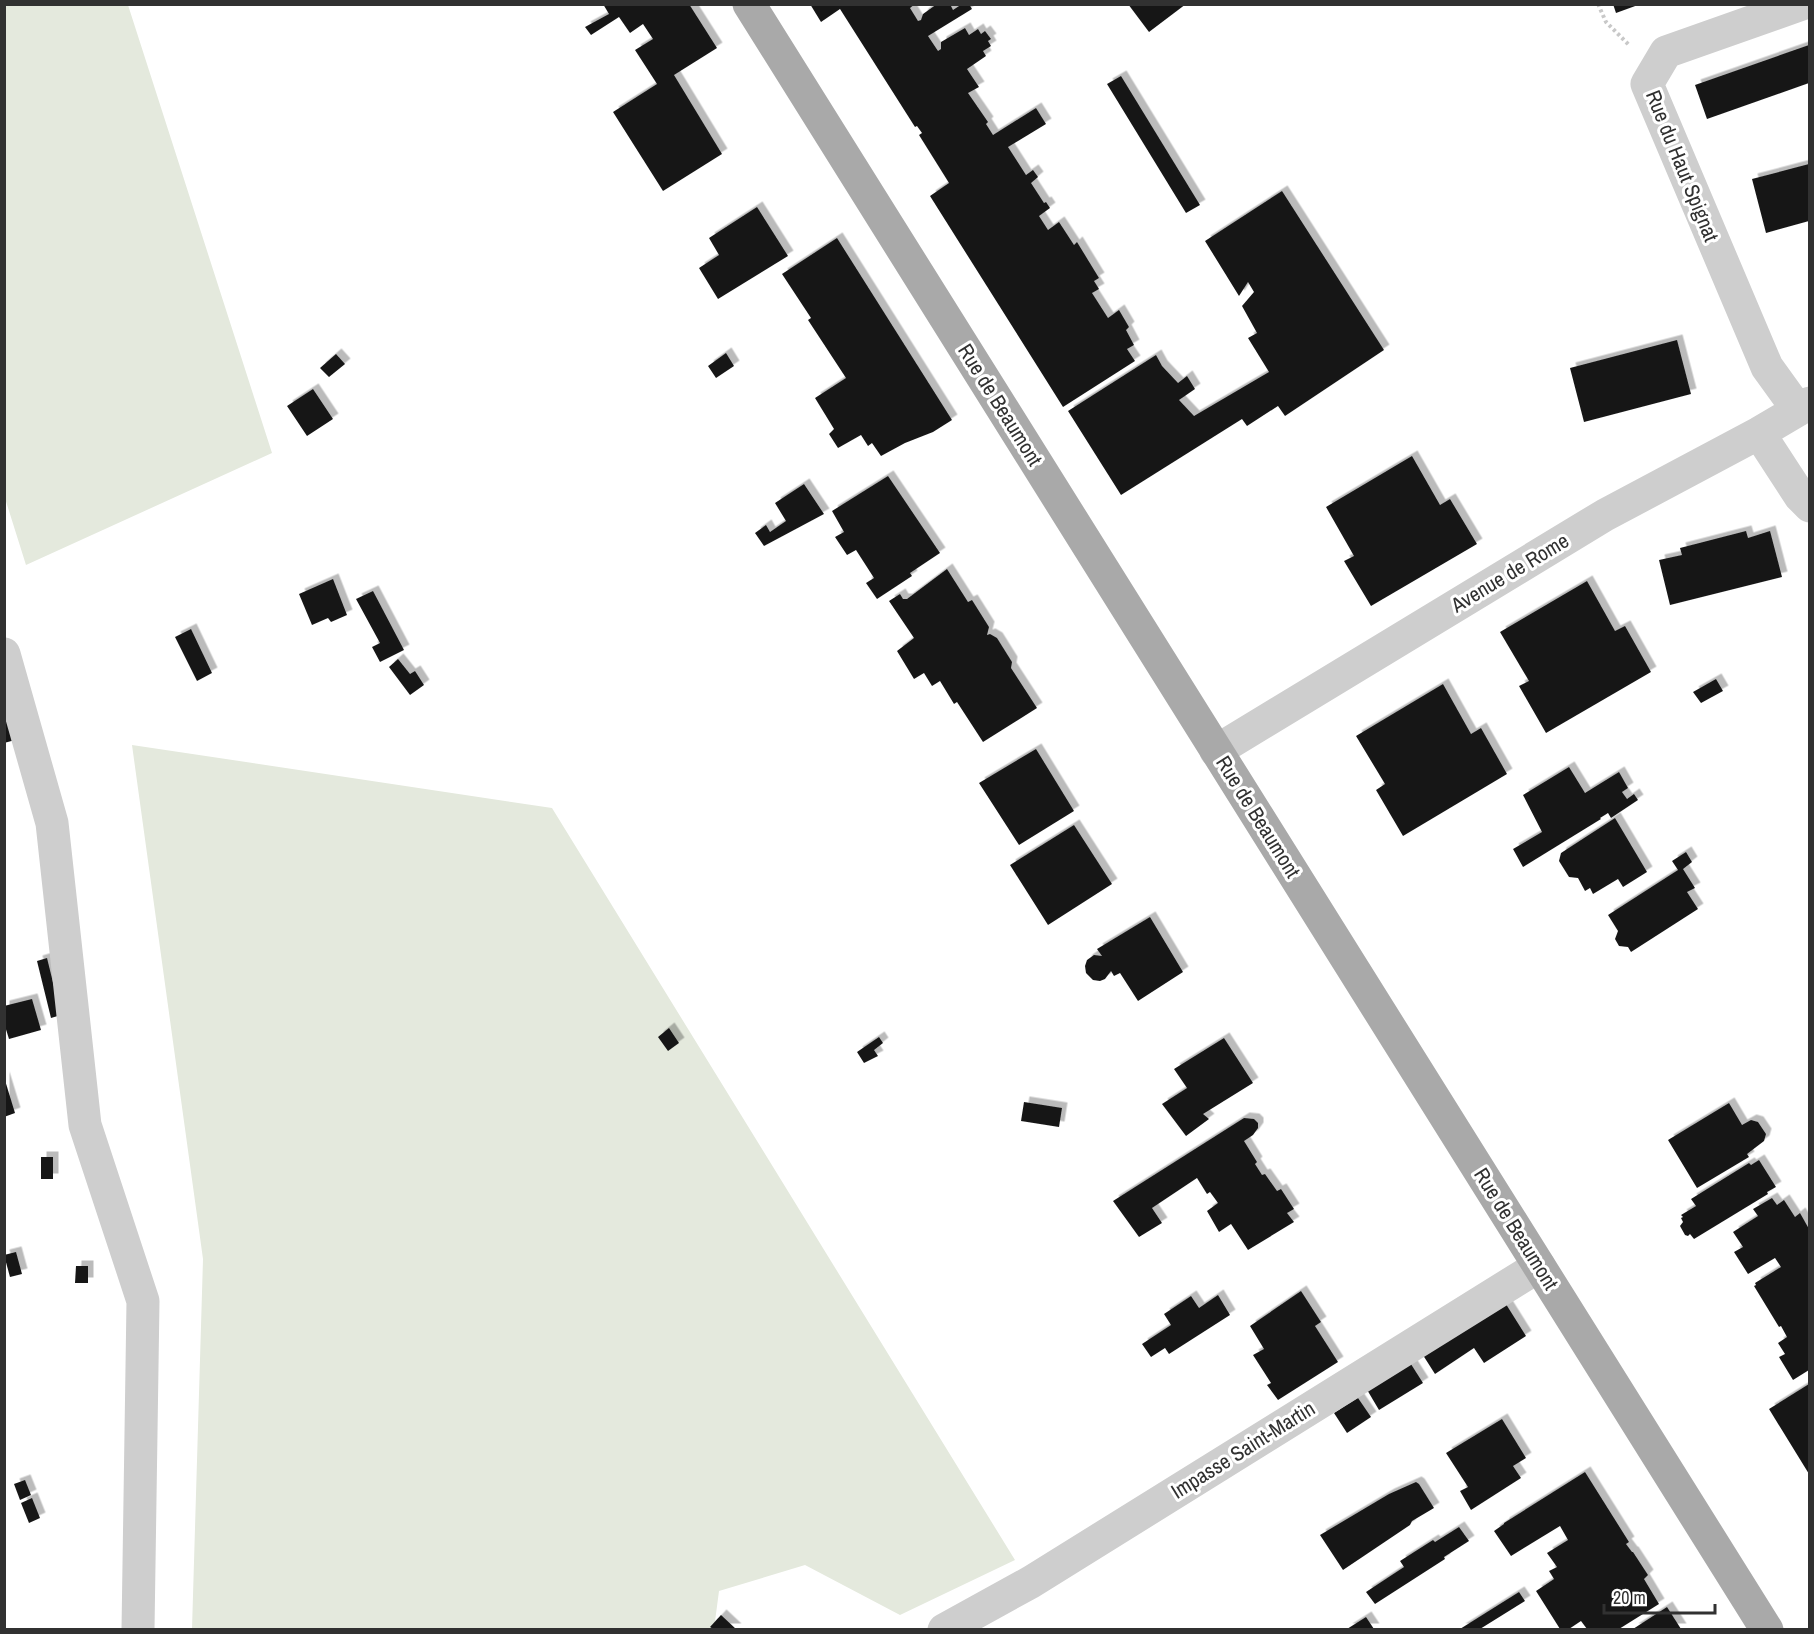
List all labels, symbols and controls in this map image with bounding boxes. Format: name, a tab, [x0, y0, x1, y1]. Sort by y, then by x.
street label: Rue du Haut Spignat	[1639, 86, 1726, 246]
street label: Rue de Beaumont	[951, 338, 1050, 471]
street label: Avenue de Rome	[1445, 526, 1574, 620]
street label: Rue de Beaumont	[1209, 750, 1308, 883]
street label: Rue de Beaumont	[1467, 1162, 1566, 1295]
street label: Impasse Saint-Martin	[1165, 1394, 1320, 1505]
scale bar	[1604, 1577, 1715, 1615]
text: 20 m	[1613, 1585, 1646, 1610]

